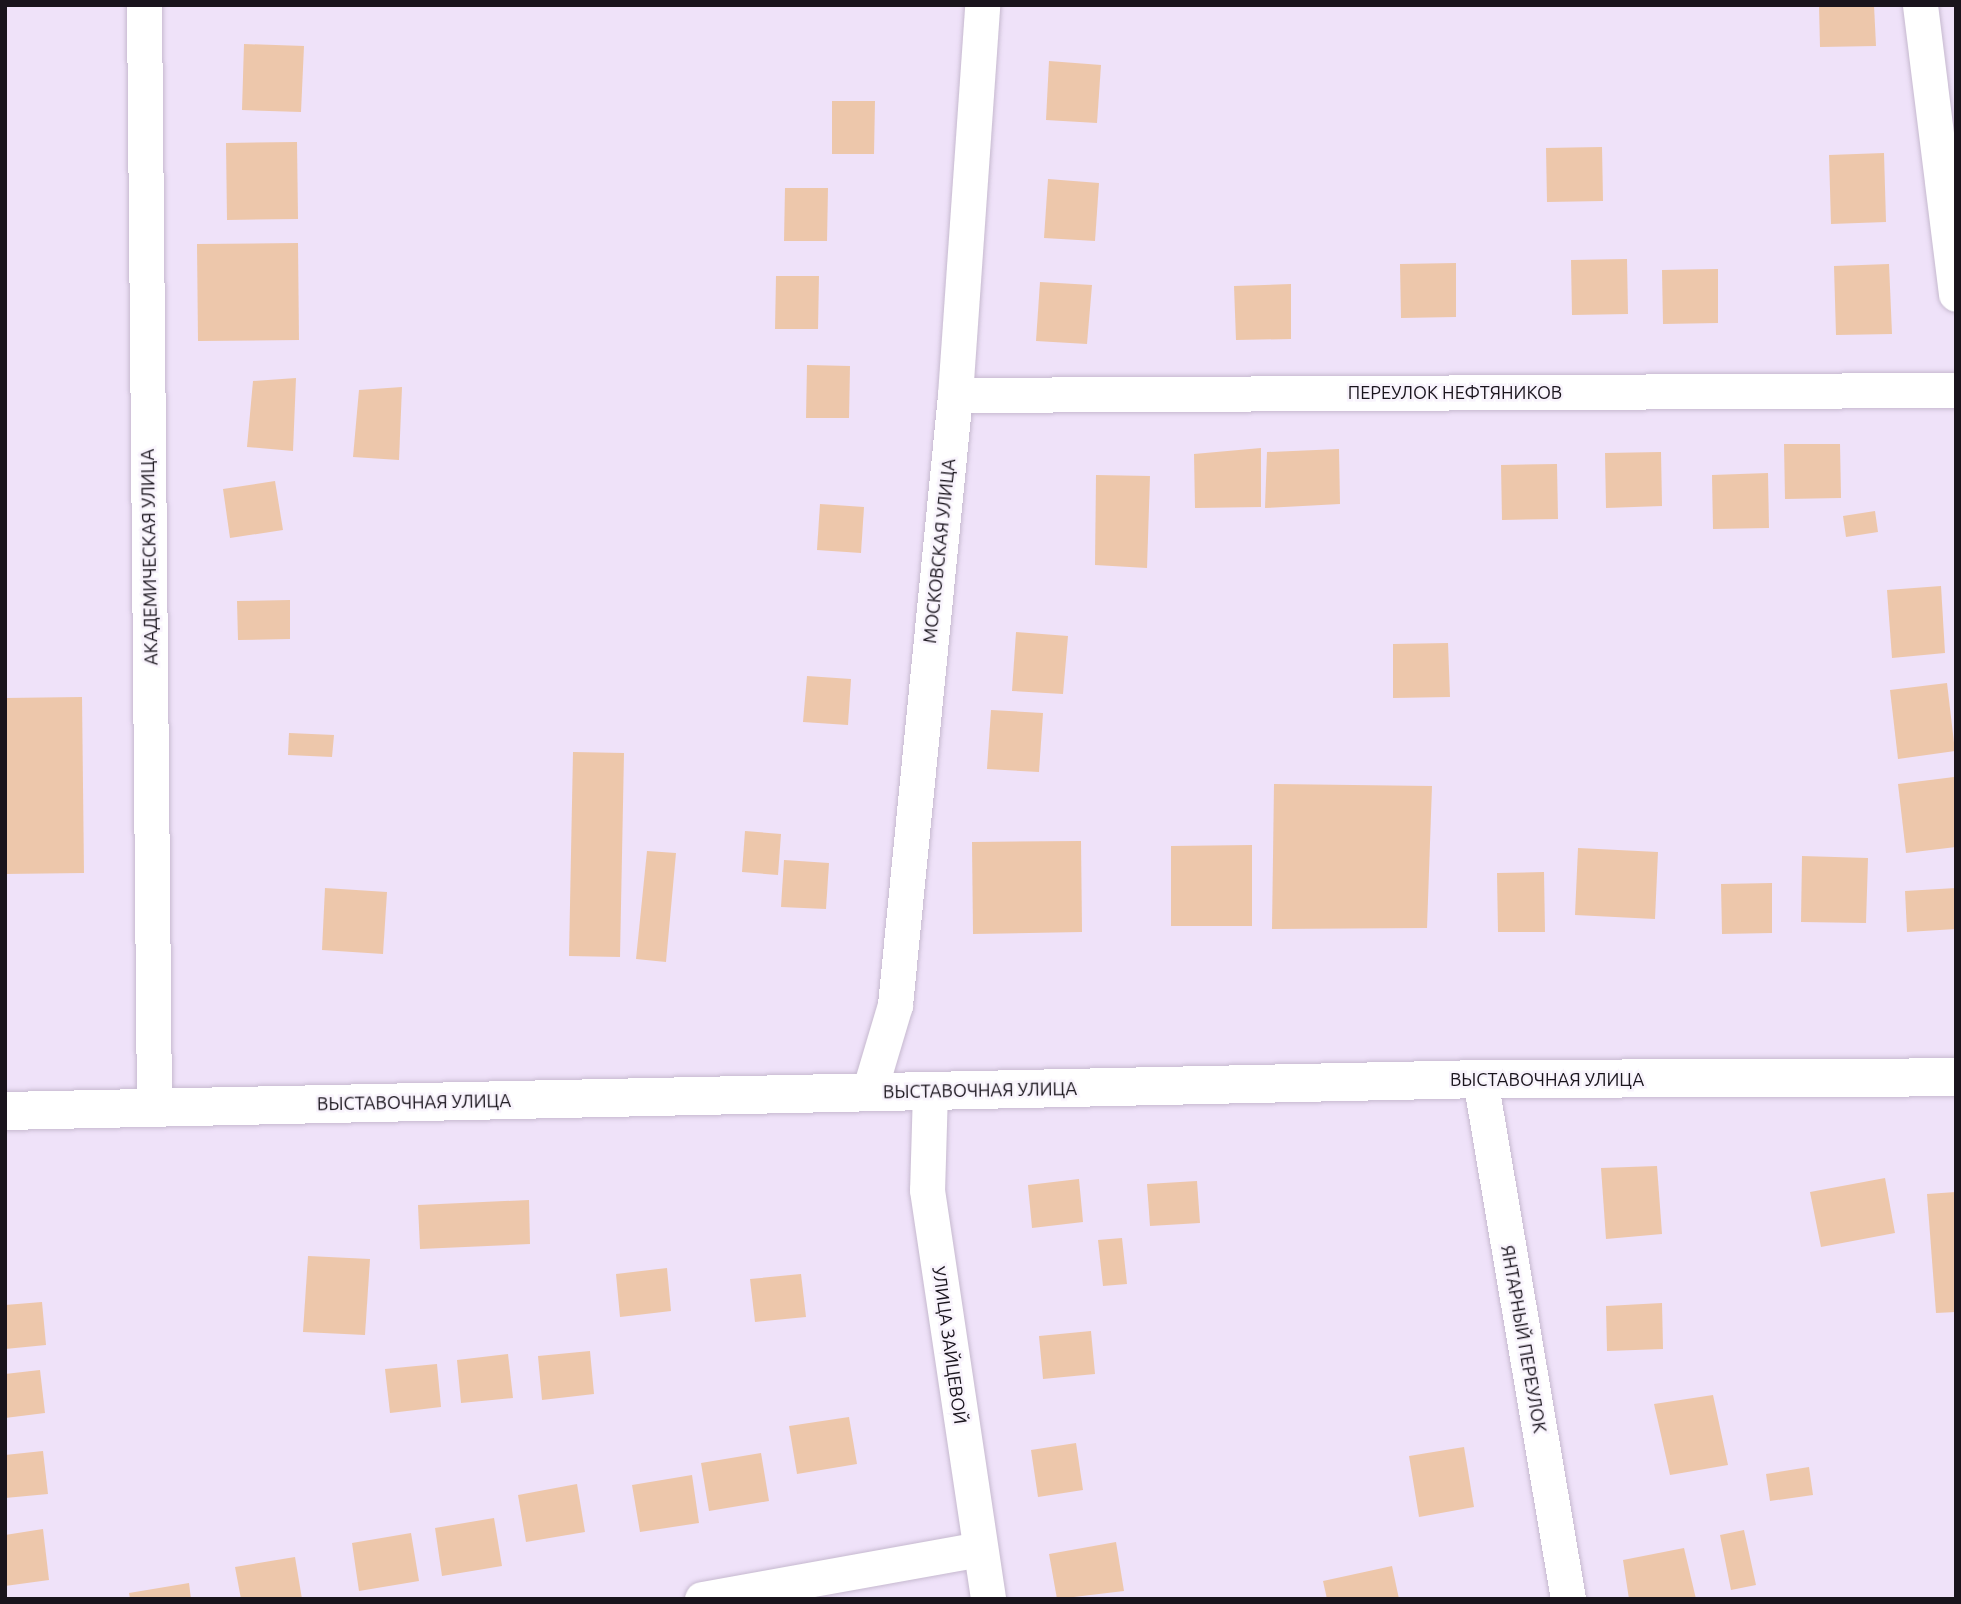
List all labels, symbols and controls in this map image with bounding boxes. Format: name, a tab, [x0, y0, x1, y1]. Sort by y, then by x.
street label: ПЕРЕУЛОК НЕФТЯНИКОВ	[1348, 381, 1562, 403]
street label: АКАДЕМИЧЕСКАЯ УЛИЦА	[136, 449, 162, 665]
street label: МОСКОВСКАЯ УЛИЦА	[919, 458, 959, 644]
street label: ВЫСТАВОЧНАЯ УЛИЦА	[1450, 1068, 1644, 1090]
street label: ВЫСТАВОЧНАЯ УЛИЦА	[883, 1078, 1077, 1102]
street label: ВЫСТАВОЧНАЯ УЛИЦА	[317, 1090, 511, 1114]
street label: ЯНТАРНЫЙ ПЕРЕУЛОК	[1497, 1243, 1551, 1435]
street label: УЛИЦА ЗАЙЦЕВОЙ	[928, 1265, 972, 1425]

